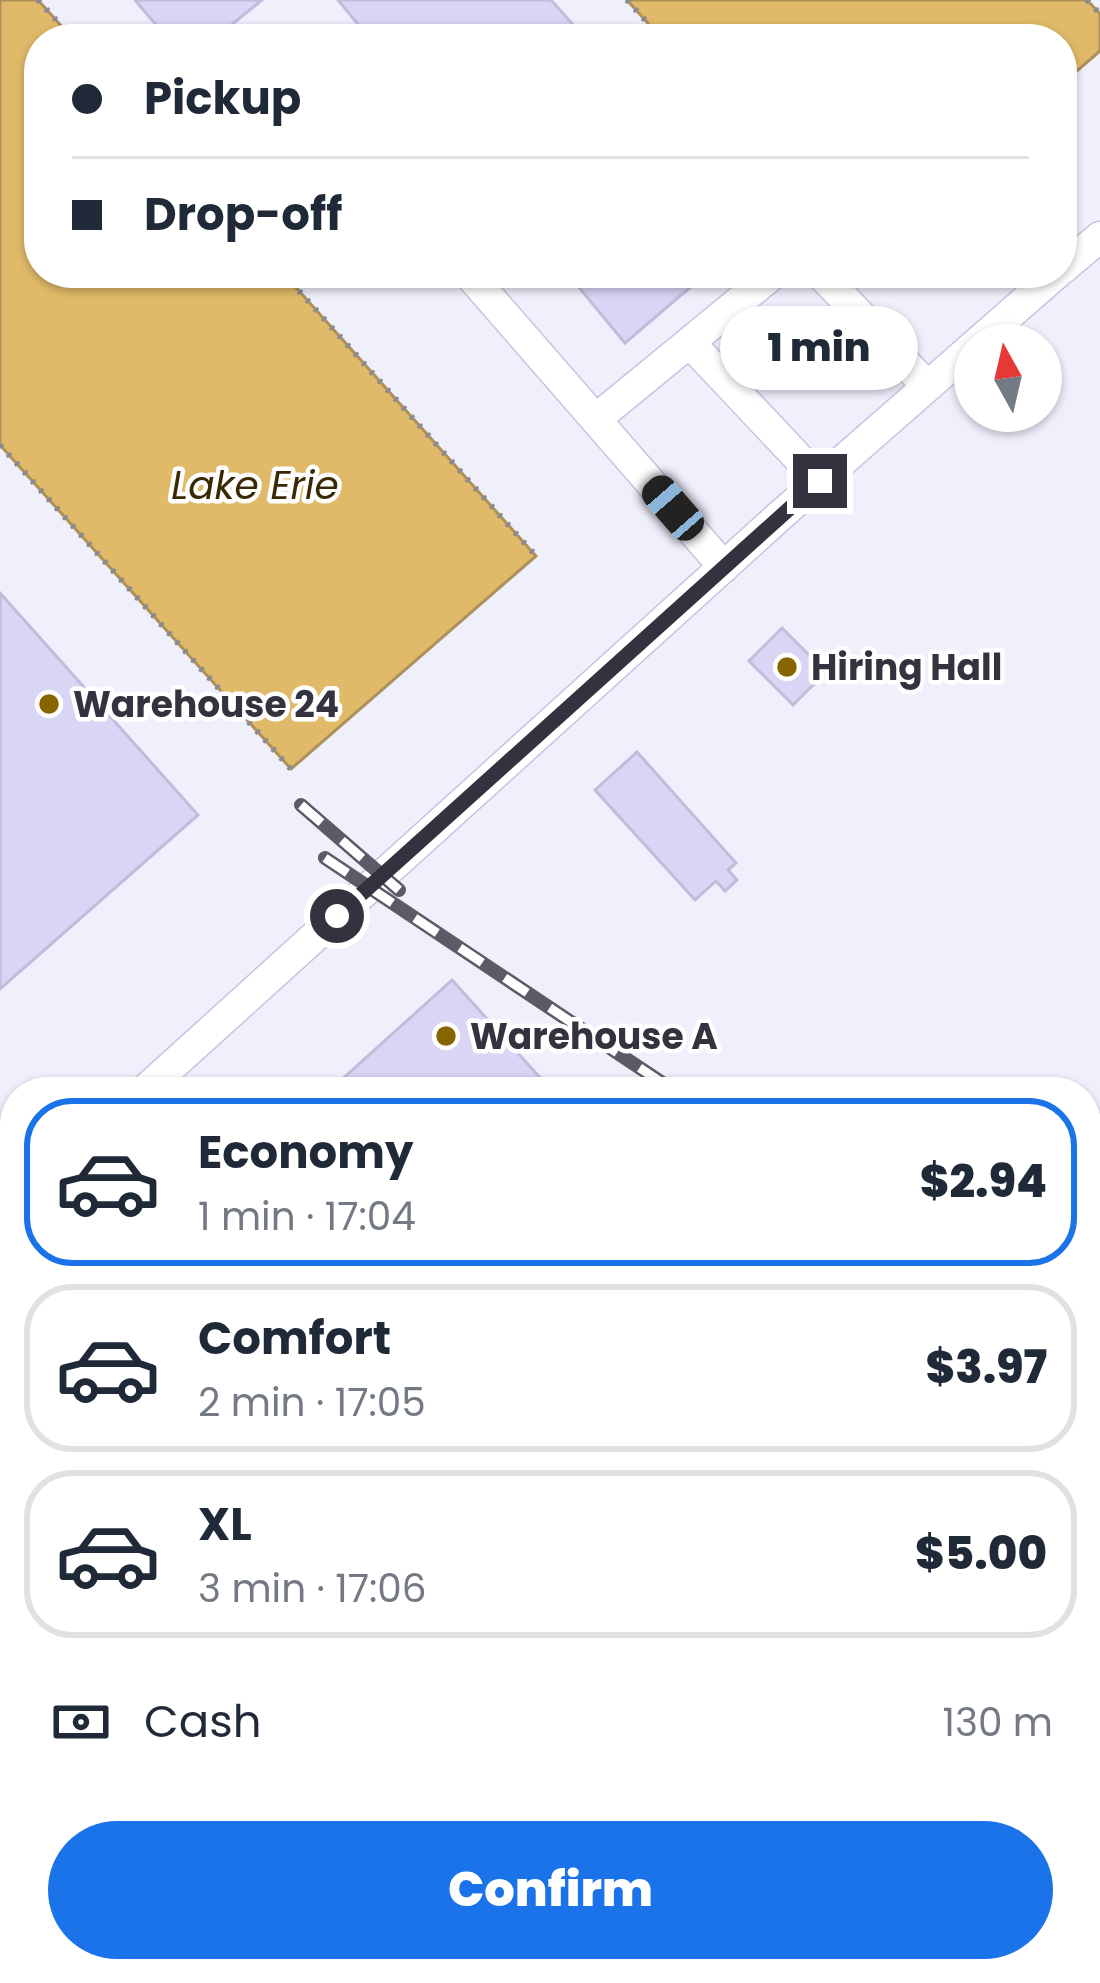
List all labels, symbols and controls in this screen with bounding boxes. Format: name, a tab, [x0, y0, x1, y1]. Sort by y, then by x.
text: Pickup	[144, 67, 301, 130]
text: Drop-off	[144, 183, 342, 246]
callout: 1 min	[721, 307, 919, 391]
text: 1 min	[768, 320, 870, 375]
north arrow	[954, 324, 1062, 432]
map controls	[954, 324, 1062, 432]
route end	[793, 454, 847, 508]
water label: Lake Erie	[171, 458, 339, 513]
car	[636, 469, 710, 547]
place label: Hiring Hall	[811, 642, 1002, 693]
marker: Hiring Hall	[774, 654, 800, 680]
place label: Warehouse 24	[73, 679, 339, 730]
marker: Warehouse 24	[36, 691, 62, 717]
route start	[310, 889, 364, 943]
place label: Warehouse A	[470, 1011, 718, 1062]
marker: Warehouse A	[433, 1023, 459, 1049]
text: Economy	[198, 1121, 413, 1184]
icon: car	[54, 1128, 162, 1236]
text: $2.94	[920, 1150, 1047, 1213]
text: 1 min · 17:04	[198, 1189, 416, 1244]
text: Comfort	[198, 1307, 391, 1370]
icon: car	[54, 1314, 162, 1422]
text: $3.97	[925, 1336, 1047, 1399]
text: 2 min · 17:05	[198, 1375, 426, 1430]
text: XL	[198, 1493, 252, 1556]
icon: car	[54, 1500, 162, 1608]
text: $5.00	[915, 1522, 1047, 1585]
text: 3 min · 17:06	[198, 1561, 427, 1616]
icon: cash	[48, 1689, 114, 1755]
text: Cash	[144, 1690, 261, 1753]
text: 130 m	[942, 1695, 1053, 1750]
button: Confirm	[48, 1821, 1053, 1959]

